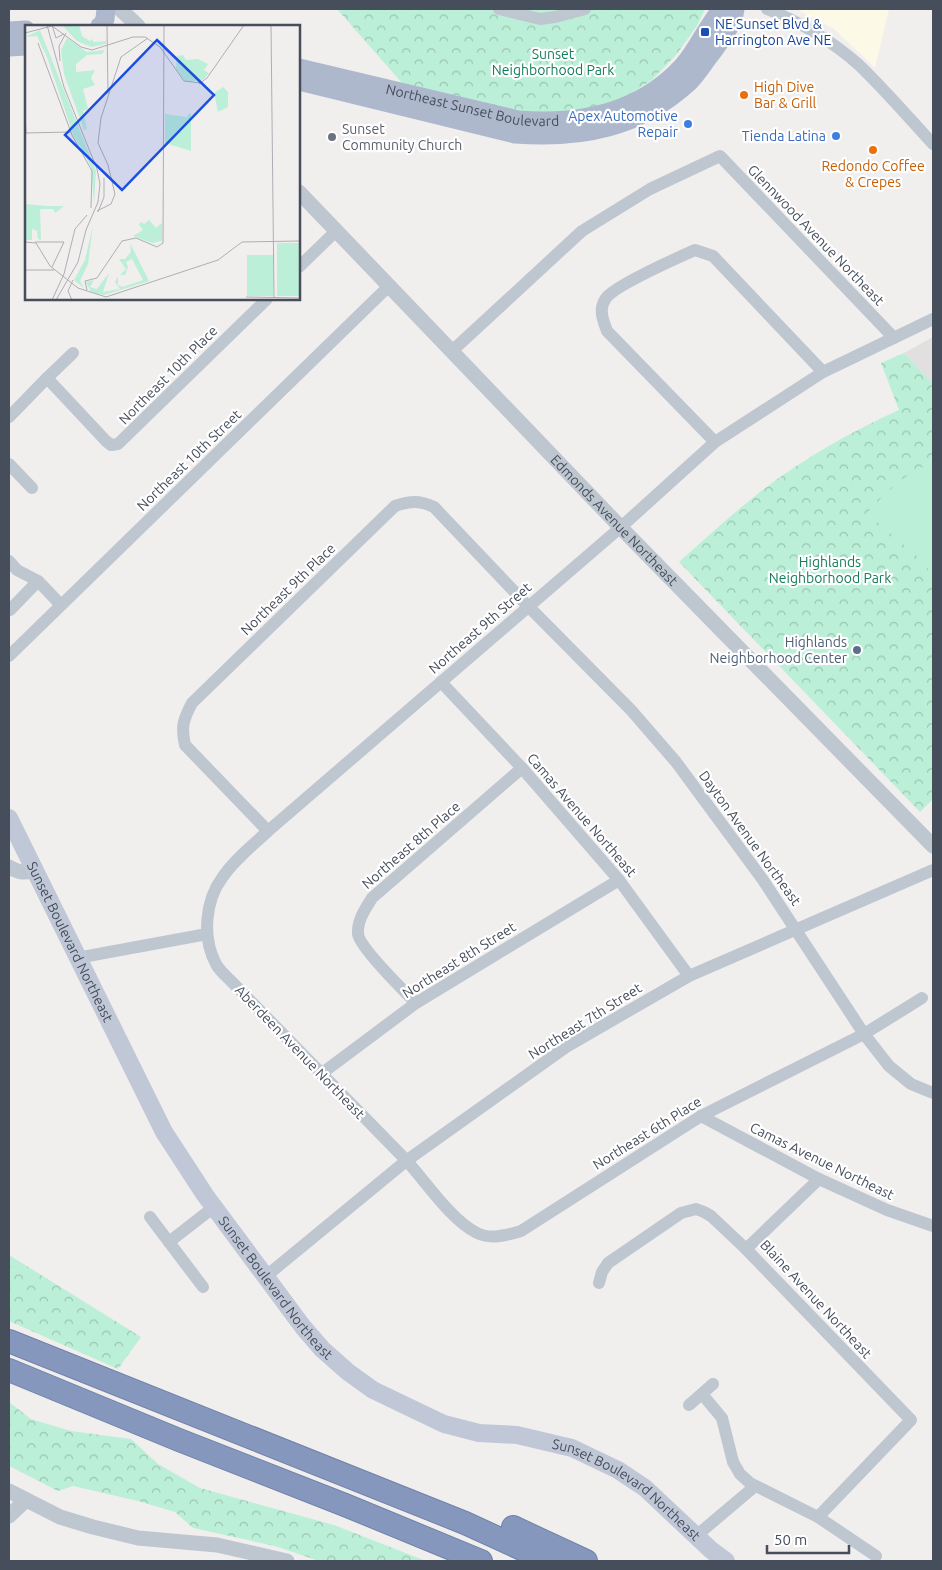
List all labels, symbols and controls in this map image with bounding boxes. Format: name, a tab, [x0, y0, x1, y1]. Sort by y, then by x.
place label: NE Sunset Blvd & Harrington Ave NE	[715, 16, 832, 48]
inset map	[25, 25, 300, 300]
marker: NE Sunset Blvd & Harrington Ave NE	[699, 26, 711, 38]
park label: Sunset Neighborhood Park	[492, 46, 614, 78]
place label: High Dive Bar & Grill	[754, 79, 817, 111]
street label: Northeast Sunset Boulevard	[384, 81, 560, 129]
marker: High Dive Bar & Grill	[738, 89, 750, 101]
place label: Apex Automotive Repair	[568, 108, 679, 140]
marker: Apex Automotive Repair	[682, 118, 694, 130]
place label: Sunset Community Church	[342, 121, 462, 153]
place label: Tienda Latina	[742, 128, 826, 144]
marker: Tienda Latina	[830, 130, 842, 142]
marker: Sunset Community Church	[326, 131, 338, 143]
marker: Redondo Coffee & Crepes	[867, 144, 879, 156]
place label: Redondo Coffee & Crepes	[821, 158, 925, 190]
street label: Glennwood Avenue Northeast	[745, 161, 888, 309]
street label: Northeast 10th Place	[115, 322, 221, 428]
street label: Northeast 10th Street	[134, 406, 245, 514]
street label: Edmonds Avenue Northeast	[547, 451, 681, 589]
street label: Northeast 9th Place	[238, 540, 338, 638]
park label: Highlands Neighborhood Park	[769, 554, 891, 586]
street label: Northeast 9th Street	[426, 579, 535, 677]
place label: Highlands Neighborhood Center	[710, 634, 848, 666]
marker: Highlands Neighborhood Center	[851, 644, 863, 656]
street label: Camas Avenue Northeast	[524, 750, 640, 880]
street label: Dayton Avenue Northeast	[696, 768, 805, 909]
street label: Northeast 8th Place	[359, 798, 463, 892]
street label: Sunset Boulevard Northeast	[24, 859, 117, 1025]
street label: Northeast 8th Street	[399, 918, 519, 1001]
street label: Northeast 7th Street	[525, 979, 645, 1062]
street label: Aberdeen Avenue Northeast	[232, 982, 368, 1122]
street label: Northeast 6th Place	[590, 1093, 704, 1173]
street label: Camas Avenue Northeast	[747, 1119, 897, 1203]
street label: Sunset Boulevard Northeast	[215, 1213, 336, 1363]
street label: Blaine Avenue Northeast	[757, 1237, 875, 1362]
street label: Sunset Boulevard Northeast	[551, 1436, 704, 1544]
scale bar	[767, 1522, 850, 1554]
text: 50 m	[774, 1531, 807, 1548]

